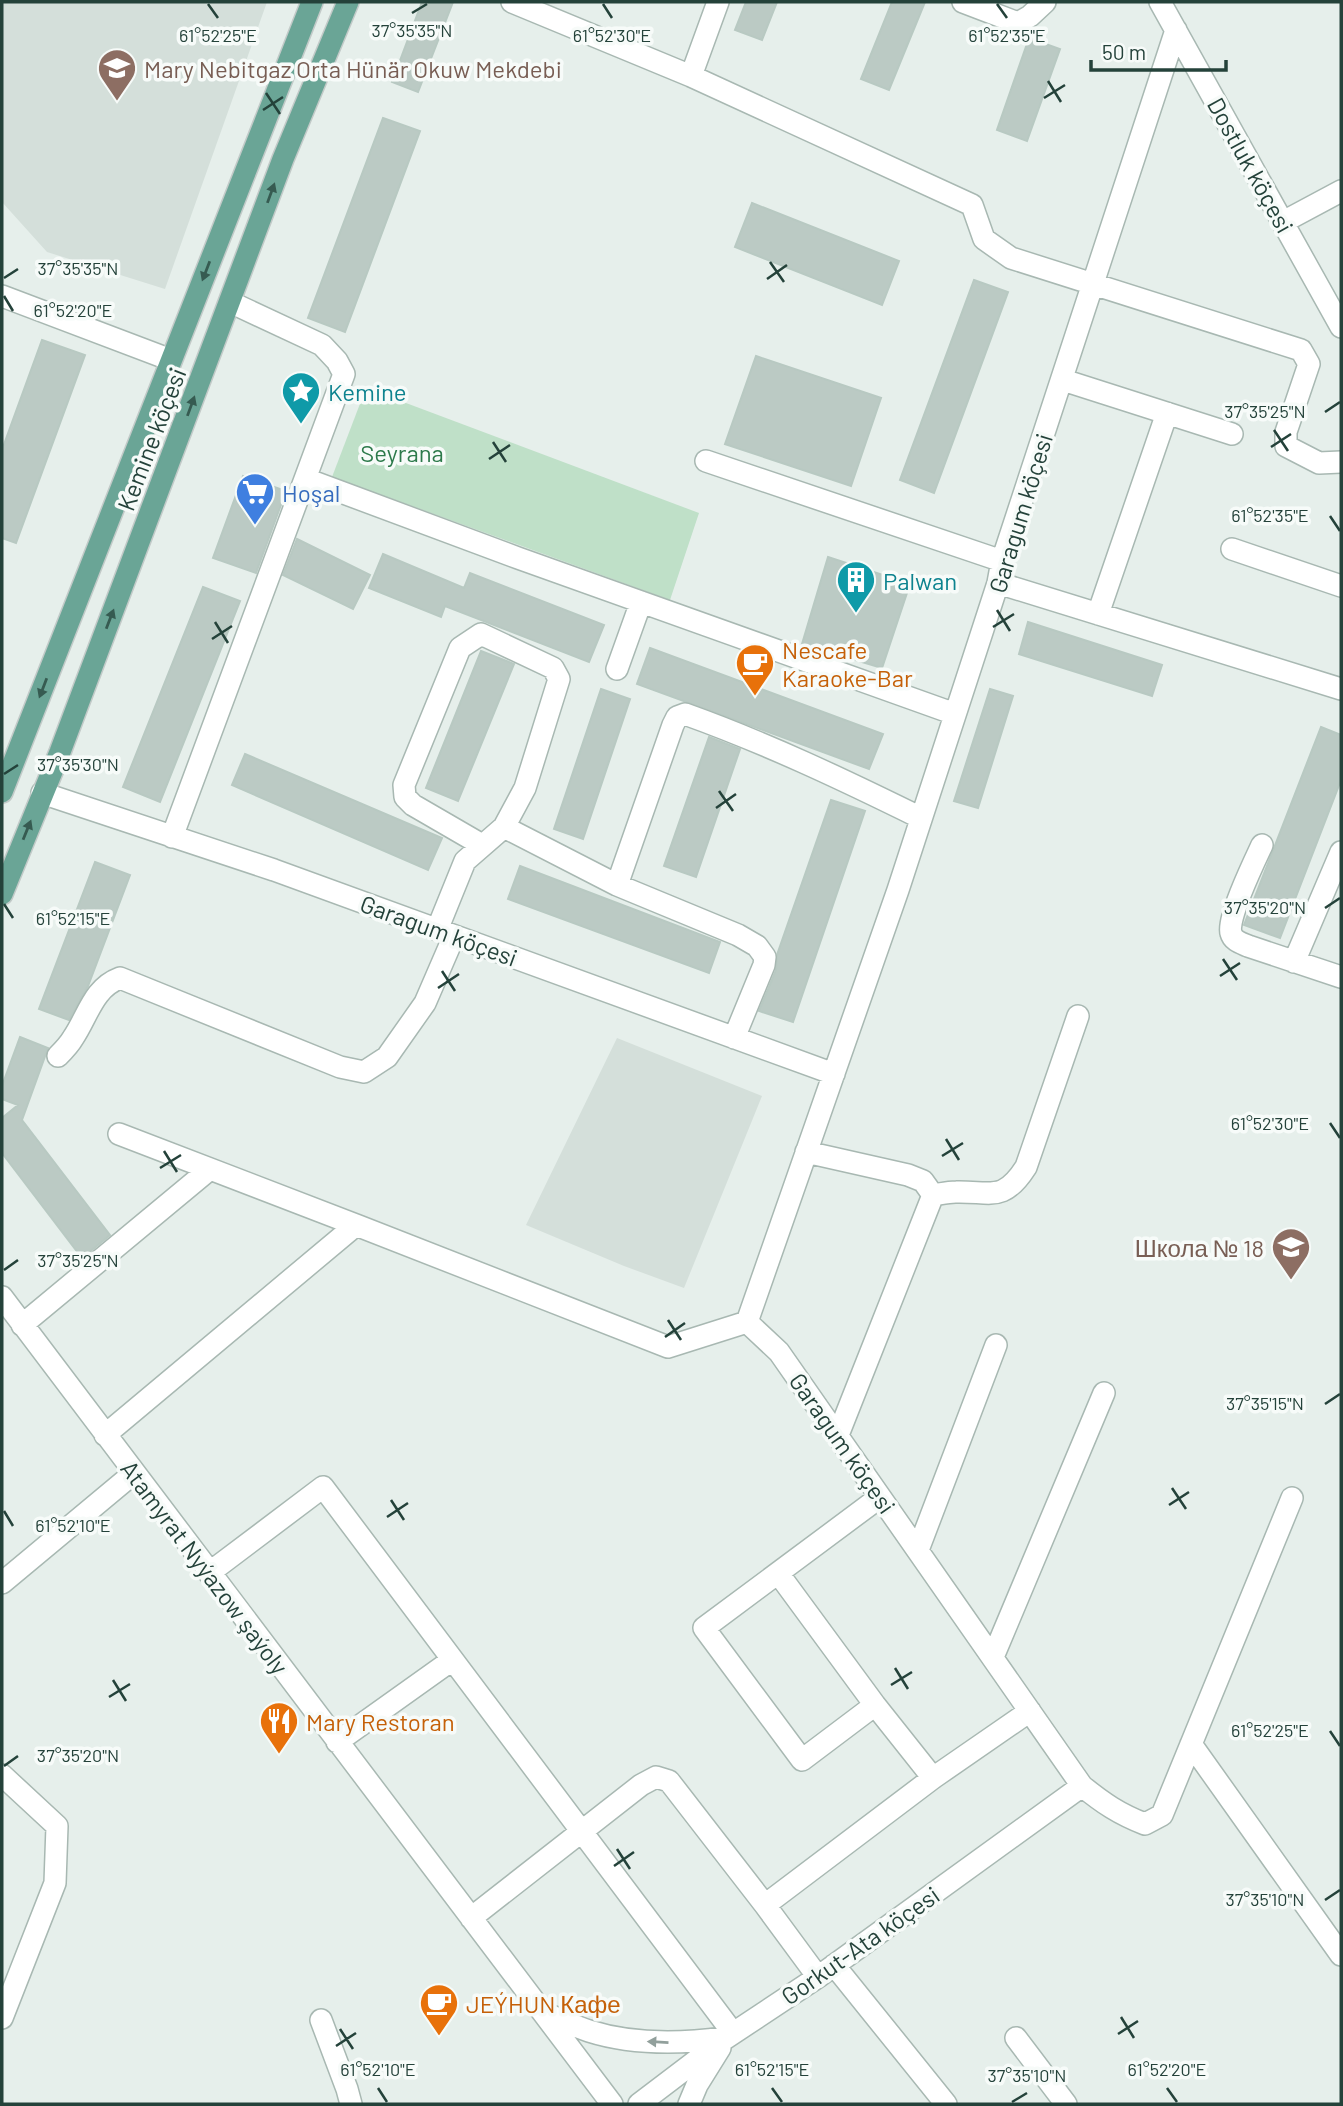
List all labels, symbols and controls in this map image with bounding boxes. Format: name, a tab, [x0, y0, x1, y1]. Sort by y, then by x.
text: 37°35'35"N	[372, 19, 452, 41]
text: 61°52'25"E	[179, 24, 257, 46]
text: 61°52'30"E	[573, 24, 651, 46]
text: 61°52'35"E	[968, 24, 1046, 46]
scale bar	[1091, 28, 1226, 72]
text: 50 m	[1102, 39, 1146, 64]
school or university icon: Mary Nebitgaz Orta Hünär Okuw Mekdebi	[96, 47, 138, 102]
place label: Mary Nebitgaz Orta Hünär Okuw Mekdebi	[144, 54, 562, 83]
street label: Dostluk köçesi	[1202, 92, 1300, 238]
one-way arrow	[266, 183, 277, 204]
text: 37°35'35"N	[38, 257, 118, 279]
one-way arrow	[201, 260, 212, 281]
text: 61°52'20"E	[34, 299, 112, 321]
street label: Kemine köçesi	[110, 364, 192, 514]
place icon: Kemine	[280, 370, 322, 425]
place label: Kemine	[328, 377, 407, 406]
one-way arrow	[186, 396, 197, 417]
text: 37°35'25"N	[1224, 400, 1306, 422]
street label: Garagum köçesi	[982, 430, 1058, 596]
park label: Seyrana	[360, 438, 444, 467]
supermarket icon: Hoşal	[234, 471, 276, 526]
place label: Hoşal	[282, 478, 340, 507]
text: 61°52'35"E	[1231, 504, 1309, 526]
building icon: Palwan	[835, 559, 877, 614]
place label: Palwan	[883, 566, 957, 595]
one-way arrow	[105, 608, 116, 629]
place label: Nescafe Karaoke-Bar	[782, 635, 913, 692]
cafe icon: Nescafe Karaoke-Bar	[734, 642, 776, 697]
one-way arrow	[37, 677, 48, 698]
text: 37°35'30"N	[37, 753, 119, 775]
one-way arrow	[21, 820, 32, 841]
street label: Garagum köçesi	[356, 888, 522, 972]
text: 37°35'20"N	[1224, 896, 1306, 918]
text: 61°52'15"E	[36, 907, 110, 929]
text: 61°52'30"E	[1231, 1112, 1309, 1134]
school or university icon: Школа № 18	[1270, 1226, 1312, 1281]
place label: Школа № 18	[1135, 1233, 1264, 1262]
text: 37°35'25"N	[37, 1249, 119, 1271]
street label: Garagum köçesi	[784, 1367, 902, 1519]
text: 37°35'15"N	[1226, 1392, 1304, 1414]
street label: Atamyrat Nyýazow şaýoly	[115, 1454, 295, 1680]
text: 61°52'10"E	[35, 1514, 111, 1536]
restaurant icon: Mary Restoran	[258, 1700, 300, 1755]
place label: Mary Restoran	[306, 1707, 455, 1736]
text: 61°52'25"E	[1231, 1719, 1309, 1741]
text: 37°35'20"N	[37, 1744, 119, 1766]
street label: Gorkut-Ata köçesi	[775, 1880, 945, 2010]
text: 37°35'10"N	[1226, 1888, 1304, 1910]
cafe icon: JEÝHUN Кафе	[418, 1982, 460, 2037]
place label: JEÝHUN Кафе	[466, 1989, 621, 2018]
one-way arrow	[647, 2037, 669, 2048]
text: 61°52'10"E	[340, 2058, 416, 2080]
text: 61°52'15"E	[735, 2058, 809, 2080]
text: 61°52'20"E	[1128, 2058, 1206, 2080]
text: 37°35'10"N	[988, 2064, 1066, 2086]

